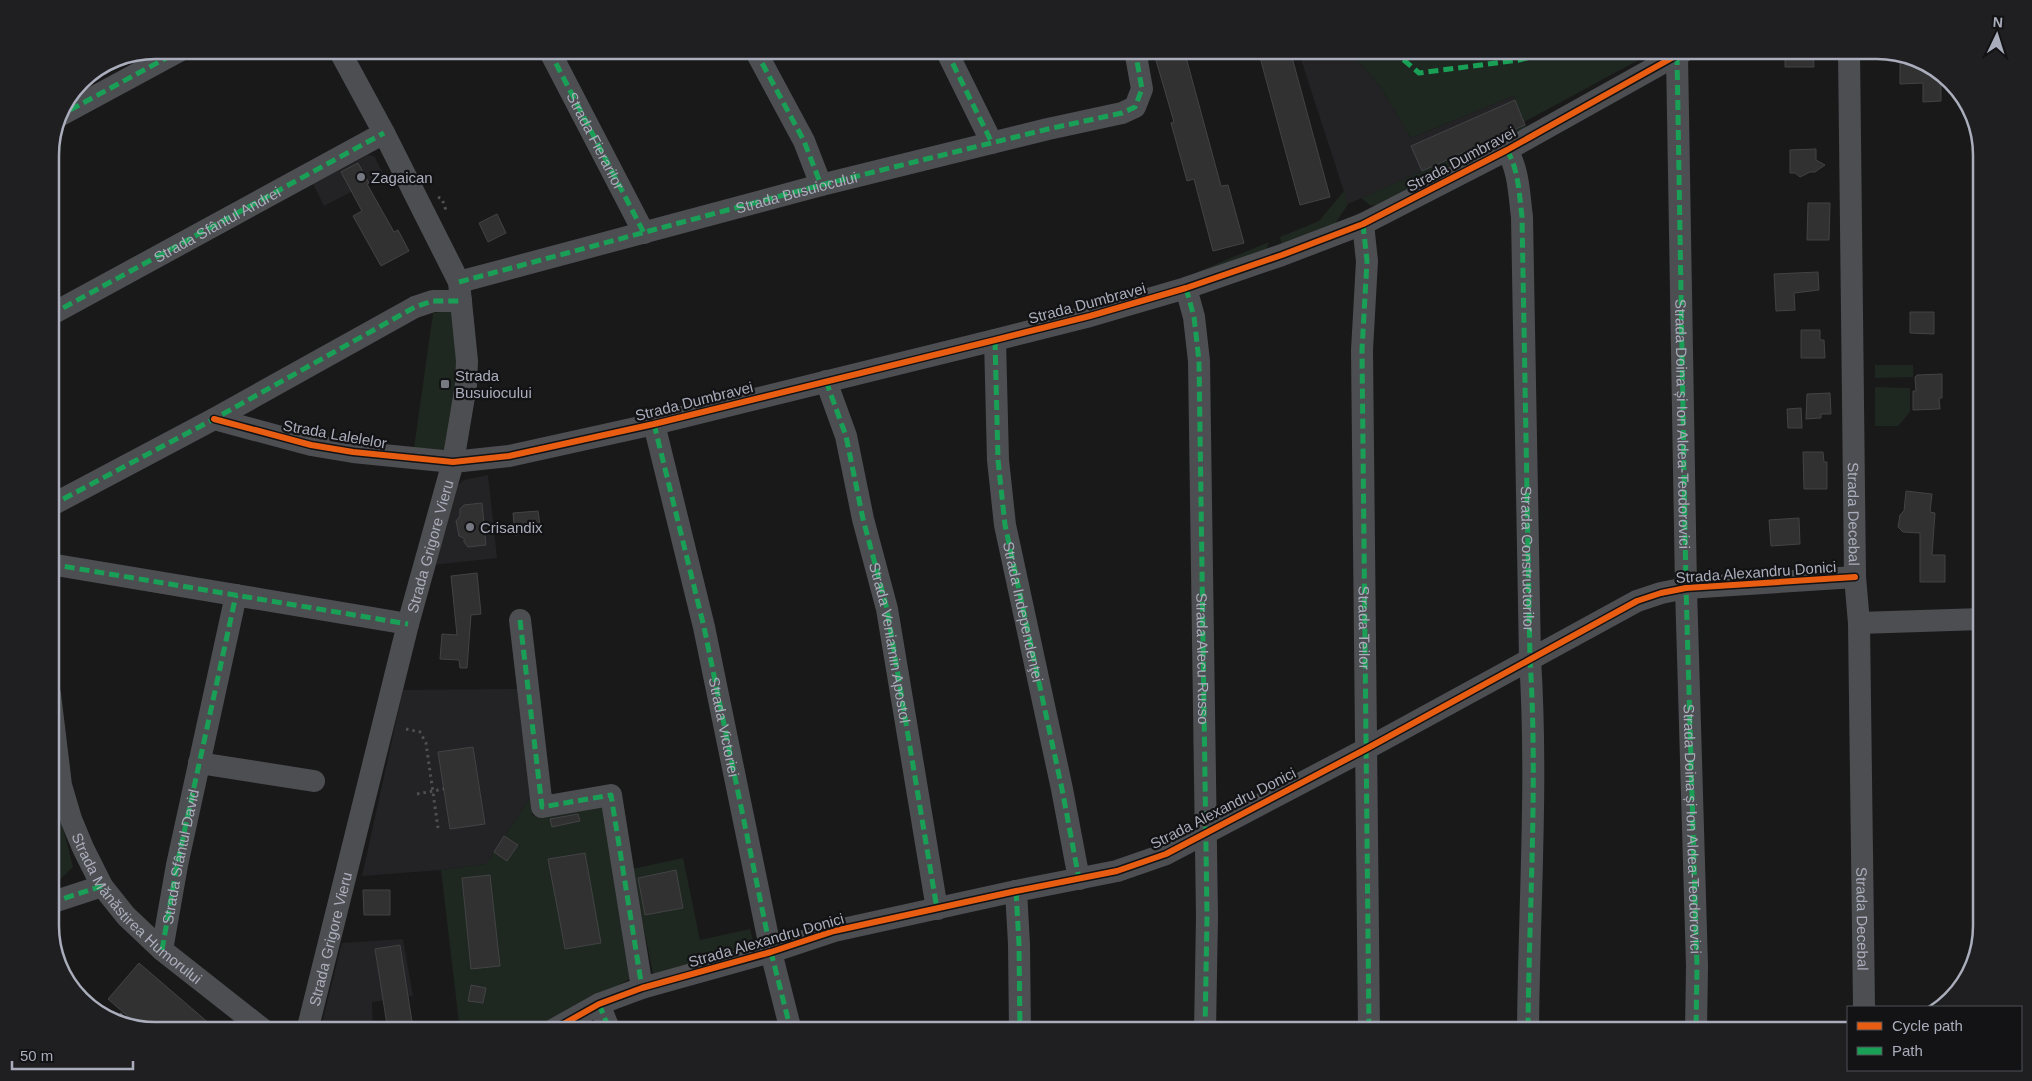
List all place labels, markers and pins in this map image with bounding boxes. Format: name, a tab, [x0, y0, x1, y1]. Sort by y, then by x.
place label: Zagaican	[371, 169, 433, 186]
marker: Zagaican	[355, 171, 367, 183]
place label: Strada Busuiocului	[455, 367, 532, 401]
marker: Strada Busuiocului	[439, 378, 451, 390]
place label: Crisandix	[480, 519, 543, 536]
marker: Crisandix	[464, 521, 476, 533]

